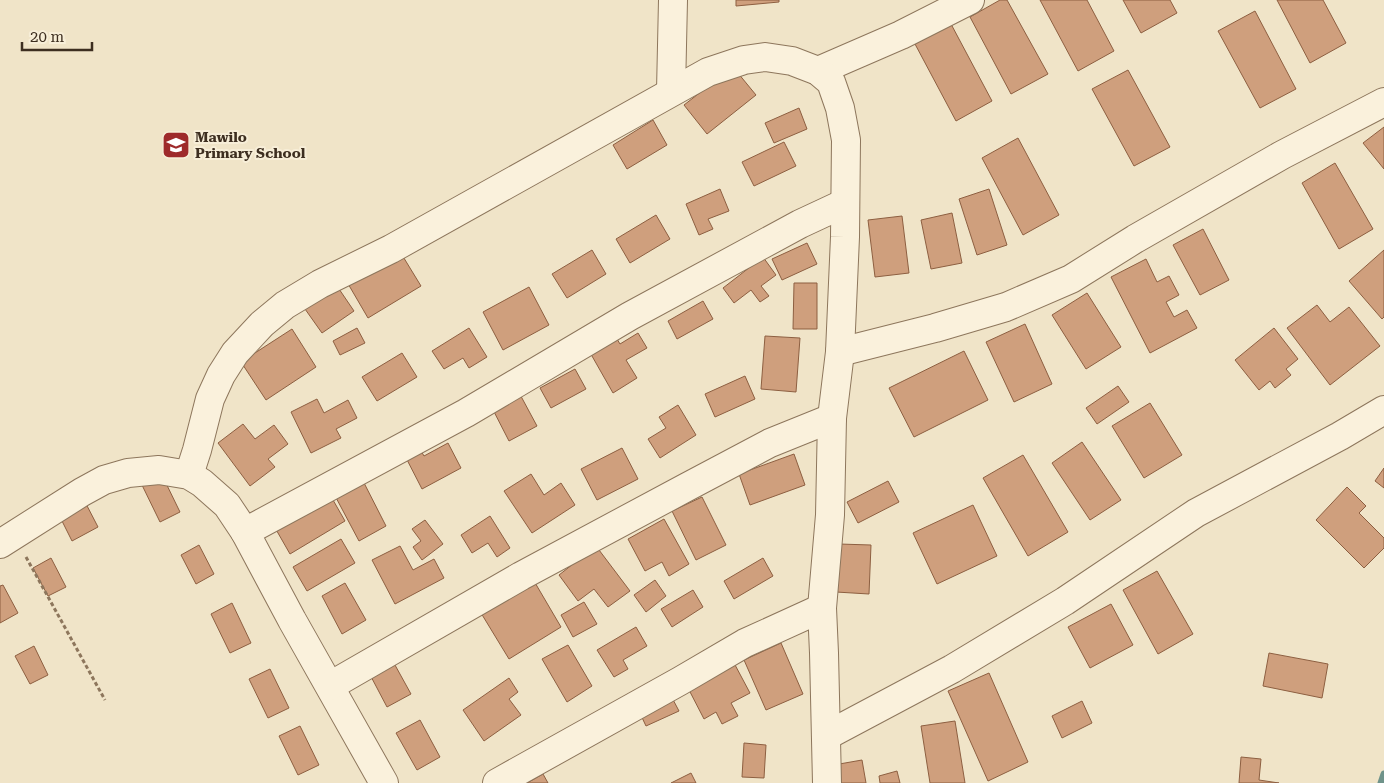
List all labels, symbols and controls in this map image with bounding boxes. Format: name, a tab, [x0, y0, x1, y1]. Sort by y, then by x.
scale bar	[22, 20, 92, 52]
text: 20 m	[30, 28, 65, 46]
place label: Mawilo Primary School	[195, 129, 306, 161]
school or university icon: Mawilo Primary School	[161, 130, 191, 160]

